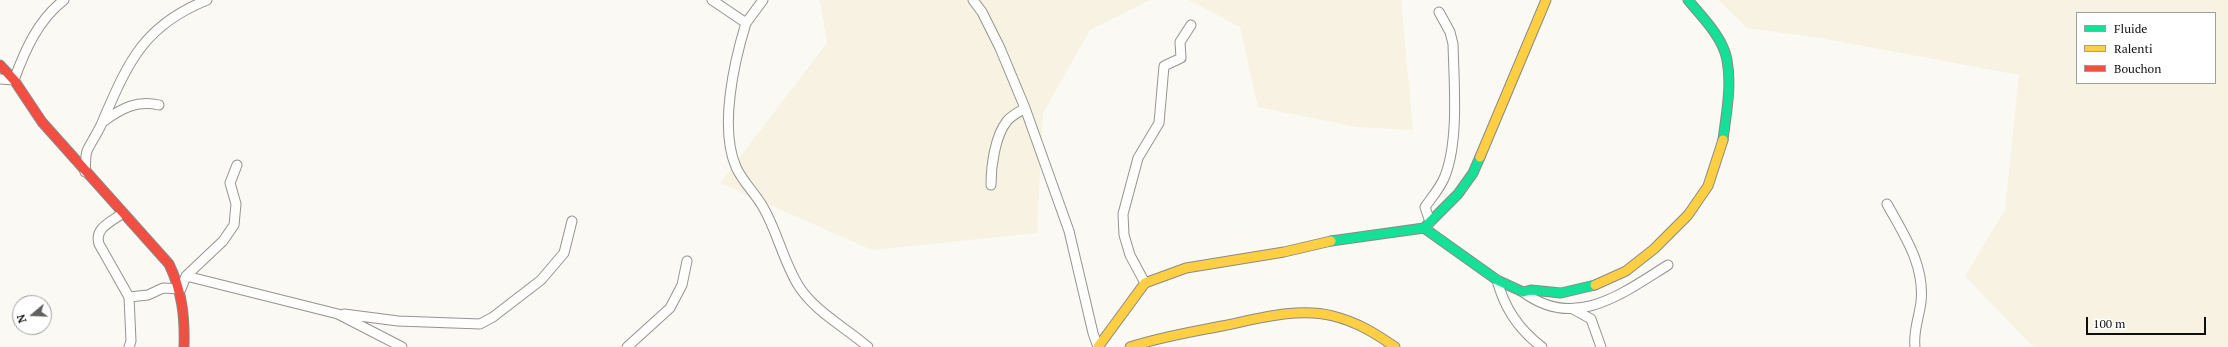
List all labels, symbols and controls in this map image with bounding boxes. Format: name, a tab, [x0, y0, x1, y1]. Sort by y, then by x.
legend	[2076, 12, 2216, 84]
text: Fluide	[2114, 21, 2147, 36]
text: Ralenti	[2114, 41, 2153, 56]
text: Bouchon	[2114, 61, 2161, 76]
north arrow	[12, 295, 52, 335]
scale bar	[2088, 309, 2208, 335]
text: N	[14, 312, 30, 325]
text: 100 m	[2093, 316, 2125, 331]

